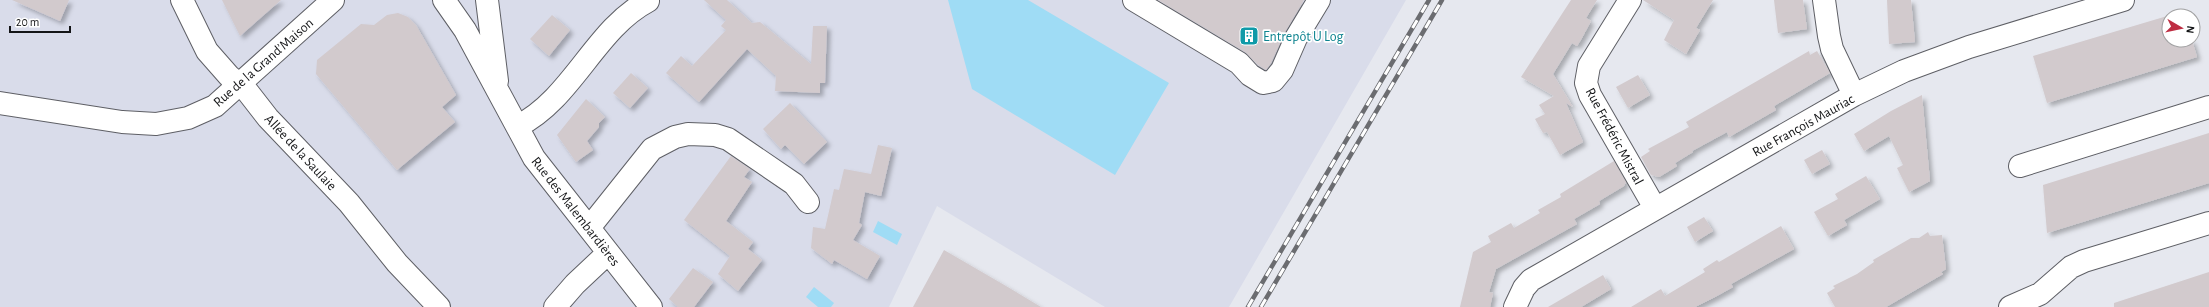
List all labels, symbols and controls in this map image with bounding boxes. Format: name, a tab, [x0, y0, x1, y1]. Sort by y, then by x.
scale bar	[10, 8, 70, 34]
north arrow	[2161, 8, 2201, 48]
text: 20 m	[16, 16, 39, 28]
street label: Rue de la Grand’Maison	[211, 16, 316, 110]
building icon: Entrepôt U Log	[1238, 25, 1260, 47]
text: N	[2184, 25, 2196, 34]
place label: Entrepôt U Log	[1263, 30, 1344, 44]
street label: Rue Frédéric Mistral	[1583, 86, 1646, 187]
street label: Rue François Mauriac	[1750, 92, 1857, 160]
street label: Allée de la Saulaie	[262, 112, 339, 193]
street label: Rue des Malembardières	[528, 154, 622, 269]

